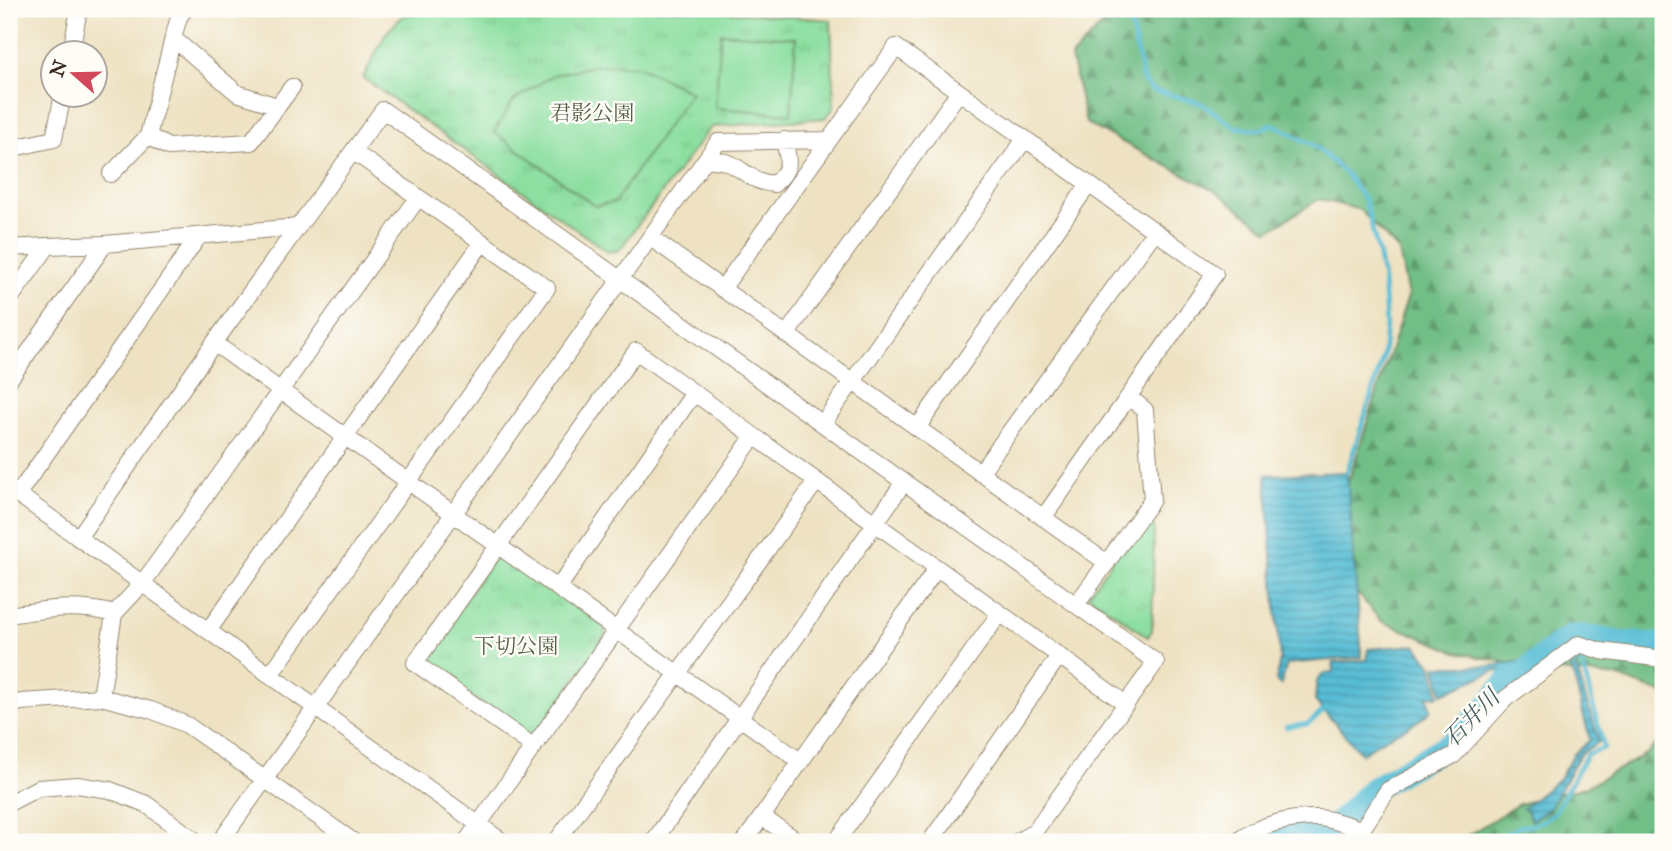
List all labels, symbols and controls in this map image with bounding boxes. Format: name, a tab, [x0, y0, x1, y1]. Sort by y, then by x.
north arrow	[38, 38, 108, 108]
text: N	[45, 57, 72, 80]
park label: 君影公園	[550, 100, 634, 126]
park label: 下切公園	[474, 633, 558, 659]
water label: 石井川	[1437, 681, 1507, 753]

